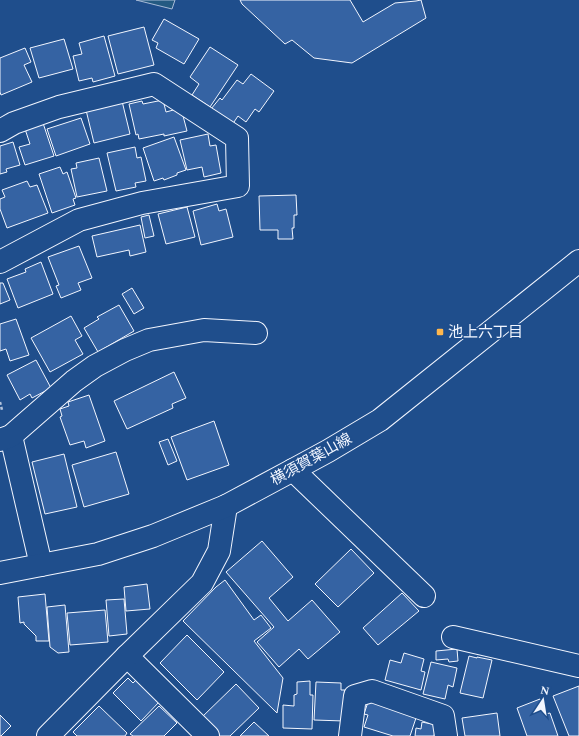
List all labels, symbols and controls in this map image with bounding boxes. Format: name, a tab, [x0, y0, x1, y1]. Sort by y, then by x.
place label: 池上六丁目	[448, 321, 523, 344]
marker: 池上六丁目	[435, 327, 445, 337]
street label: 横須賀葉山線	[266, 428, 356, 491]
north arrow	[523, 680, 563, 720]
text: N	[539, 681, 551, 700]

